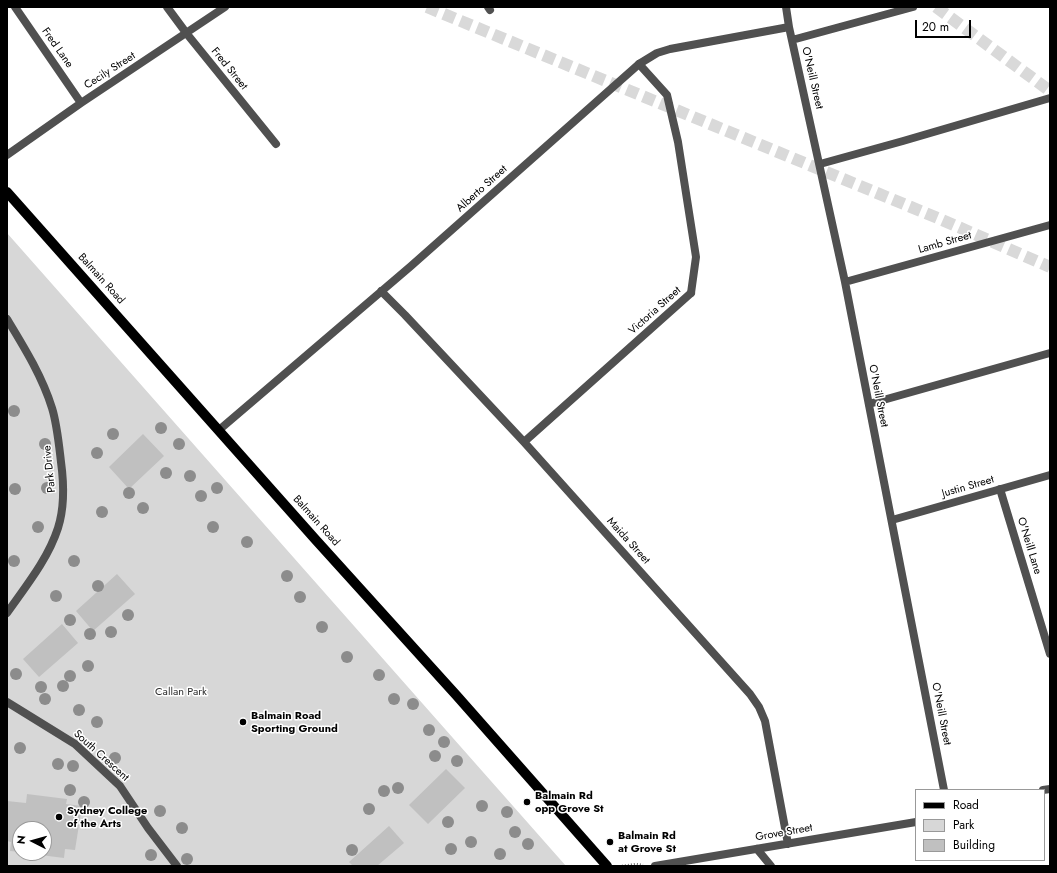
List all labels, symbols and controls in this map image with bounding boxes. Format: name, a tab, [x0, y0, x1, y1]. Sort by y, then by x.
scale bar	[917, 12, 973, 38]
text: 20 m	[922, 18, 949, 36]
street label: Fred Lane	[38, 25, 76, 71]
street label: Fred Street	[208, 45, 250, 93]
street label: O'Neill Street	[798, 46, 826, 110]
street label: Cecily Street	[82, 50, 138, 92]
street label: Alberto Street	[454, 163, 510, 215]
street label: Lamb Street	[917, 229, 973, 257]
street label: Balmain Road	[75, 251, 127, 307]
street label: Victoria Street	[626, 284, 684, 338]
street label: O'Neill Street	[865, 364, 891, 428]
street label: Park Drive	[41, 445, 59, 493]
street label: Justin Street	[940, 473, 996, 501]
street label: Balmain Road	[290, 493, 342, 549]
street label: Maida Street	[604, 515, 652, 567]
street label: O'Neill Lane	[1014, 516, 1044, 576]
street label: O'Neill Street	[928, 682, 954, 746]
park label: Callan Park	[155, 685, 207, 699]
place label: Balmain Road Sporting Ground	[251, 709, 338, 735]
marker: Balmain Road Sporting Ground	[238, 717, 248, 727]
street label: South Crescent	[71, 728, 131, 784]
place label: Balmain Rd opp Grove St	[535, 789, 604, 815]
legend	[915, 789, 1045, 861]
text: Road	[953, 796, 979, 814]
marker: Balmain Rd opp Grove St	[522, 797, 532, 807]
place label: Sydney College of the Arts	[67, 804, 147, 830]
marker: Sydney College of the Arts	[54, 812, 64, 822]
text: Park	[953, 816, 974, 834]
north arrow	[12, 821, 52, 861]
street label: Grove Street	[754, 821, 814, 845]
place label: Balmain Rd at Grove St	[618, 829, 676, 855]
text: N	[13, 835, 29, 845]
text: Building	[953, 836, 995, 854]
marker: Balmain Rd at Grove St	[605, 837, 615, 847]

